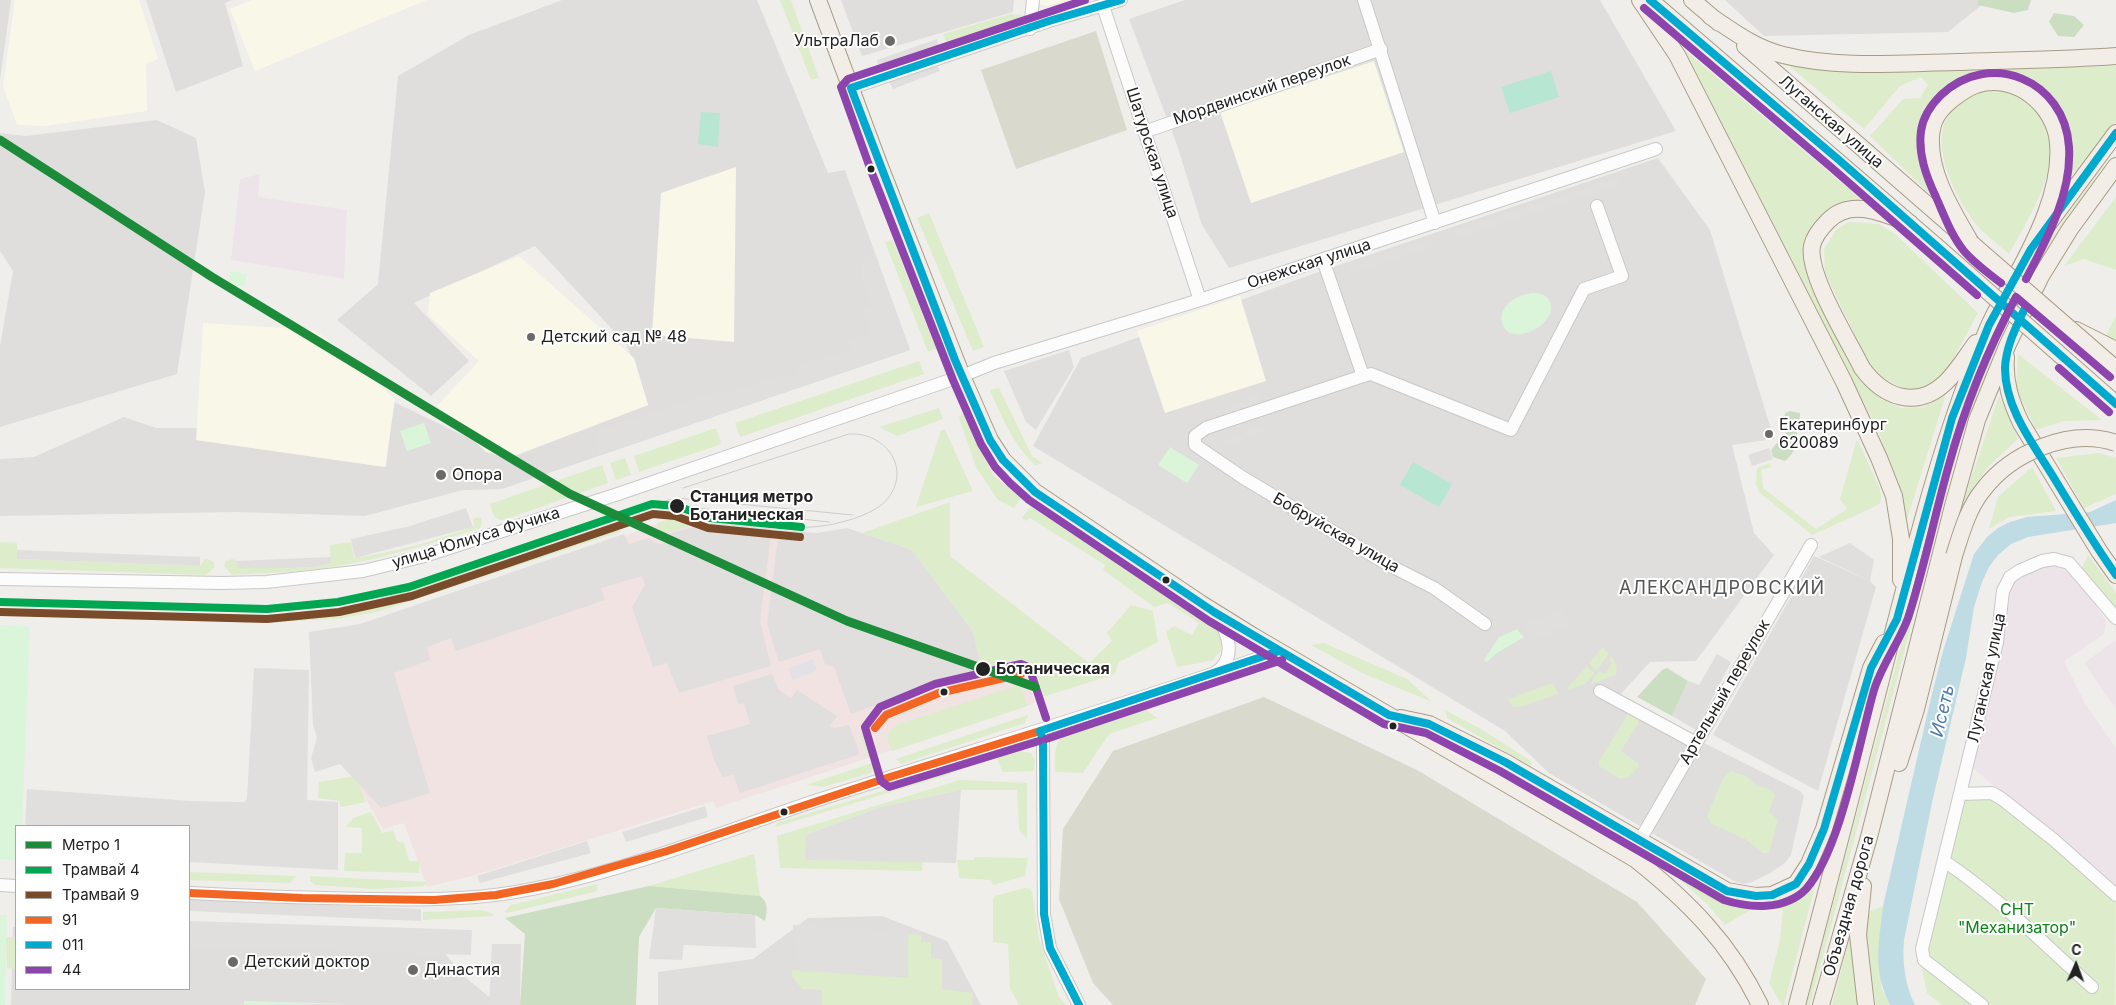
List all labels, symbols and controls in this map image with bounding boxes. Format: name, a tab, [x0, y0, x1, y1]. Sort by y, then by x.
place label: УльтраЛаб	[794, 31, 879, 51]
marker: УльтраЛаб	[883, 34, 897, 48]
street label: Мордвинский переулок	[1171, 51, 1353, 129]
street label: Луганская улица	[1775, 71, 1887, 173]
street label: Шатурская улица	[1122, 85, 1182, 221]
unlabelled marker	[866, 164, 876, 174]
street label: Онежская улица	[1245, 235, 1373, 293]
place label: Детский сад № 48	[541, 327, 687, 347]
marker: Детский сад № 48	[525, 331, 537, 343]
place label: Екатеринбург 620089	[1779, 415, 1887, 453]
marker: Екатеринбург 620089	[1763, 428, 1775, 440]
place label: Опора	[452, 465, 502, 485]
marker: Опора	[434, 468, 448, 482]
place label: Станция метро Ботаническая	[690, 487, 813, 525]
street label: Бобруйская улица	[1269, 489, 1403, 577]
marker: Станция метро Ботаническая	[668, 497, 686, 515]
street label: улица Юлиуса Фучика	[390, 503, 562, 573]
unlabelled marker	[1161, 575, 1171, 585]
district label: АЛЕКСАНДРОВСКИЙ	[1617, 578, 1827, 600]
street label: Луганская улица	[1964, 611, 2010, 745]
street label: Артельный переулок	[1676, 616, 1774, 768]
place label: Ботаническая	[996, 659, 1110, 679]
marker: Ботаническая	[974, 660, 992, 678]
water label: Исеть	[1927, 683, 1959, 739]
unlabelled marker	[939, 687, 949, 697]
unlabelled marker	[1388, 721, 1398, 731]
unlabelled marker	[779, 807, 789, 817]
legend	[15, 825, 190, 990]
street label: Объездная дорога	[1820, 833, 1878, 979]
text: Метро 1	[62, 835, 120, 854]
text: Трамвай 4	[62, 860, 140, 879]
text: Трамвай 9	[62, 885, 139, 904]
park label: СНТ "Механизатор"	[1958, 900, 2076, 938]
text: 91	[62, 910, 77, 929]
text: 011	[62, 935, 84, 954]
north arrow	[2051, 940, 2101, 990]
text: С	[2071, 941, 2082, 958]
place label: Детский доктор	[244, 952, 370, 972]
marker: Детский доктор	[226, 955, 240, 969]
text: 44	[62, 960, 81, 979]
place label: Династия	[424, 960, 500, 980]
marker: Династия	[406, 963, 420, 977]

